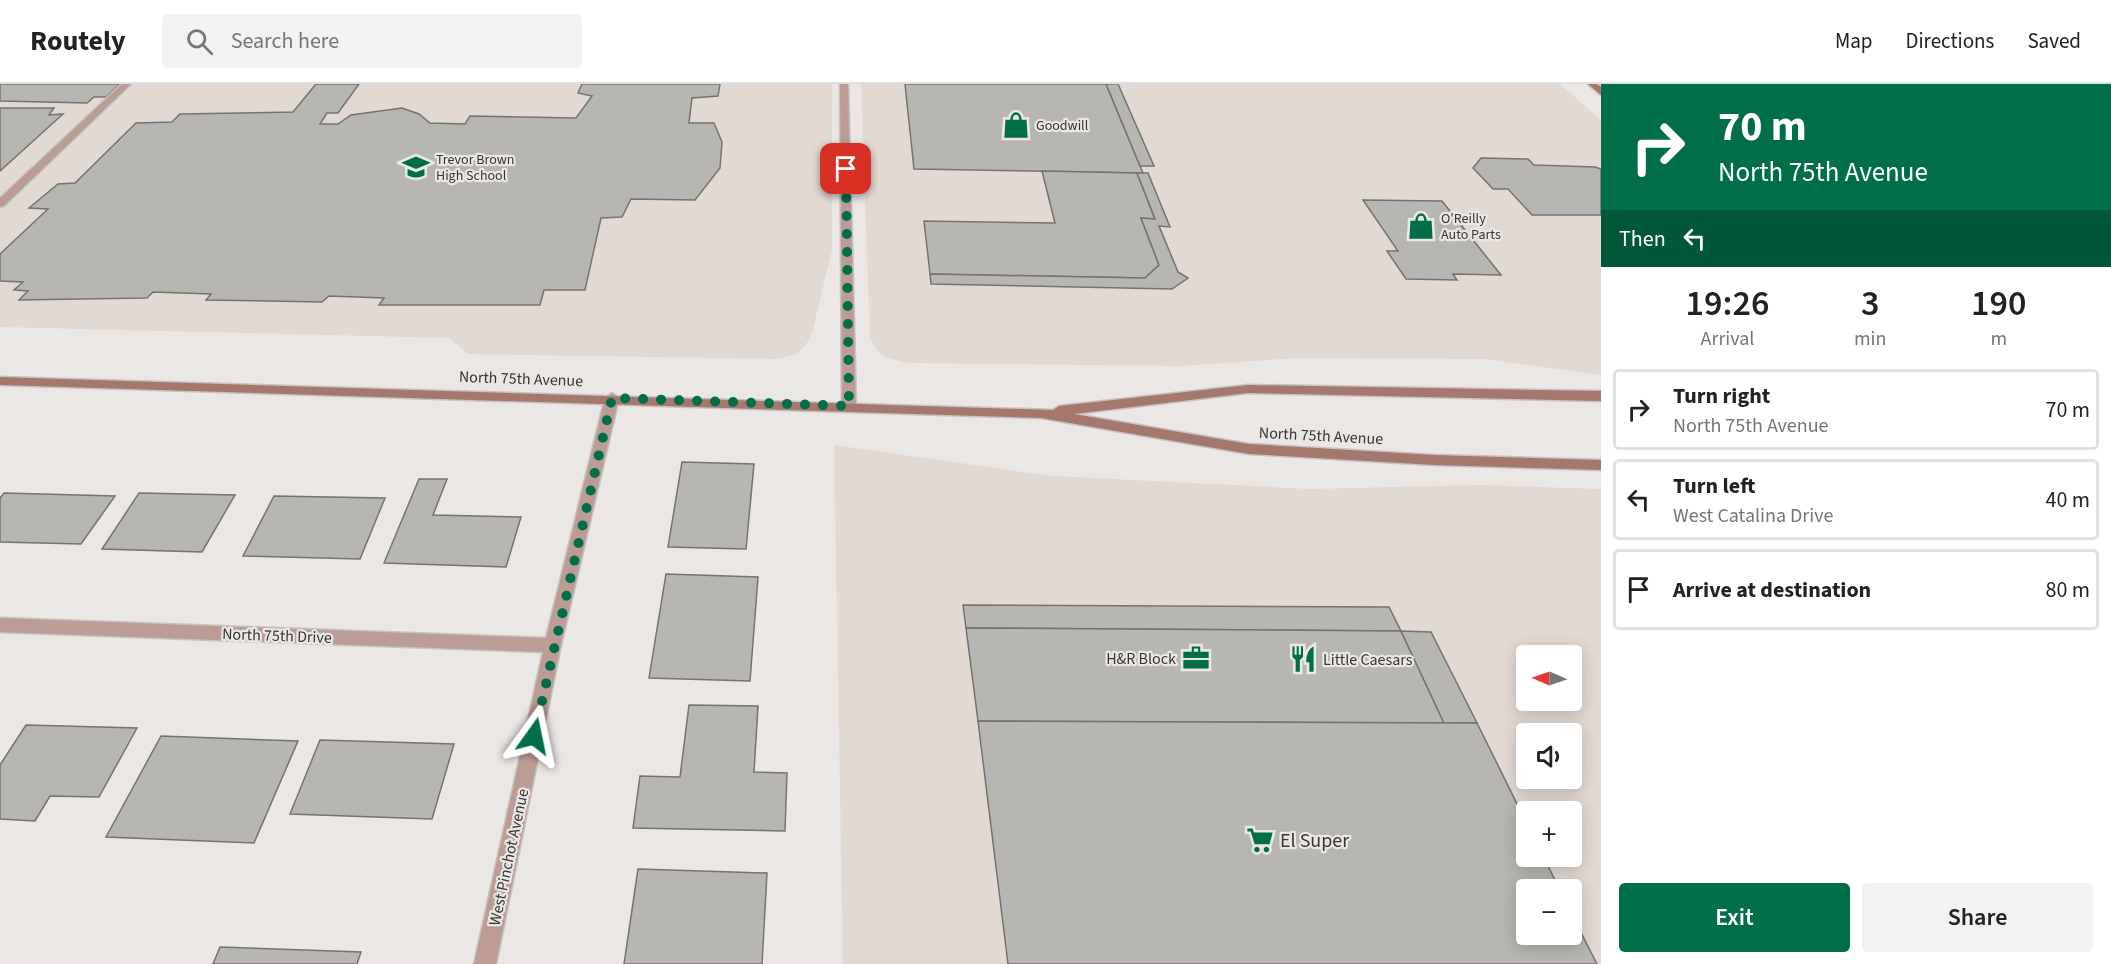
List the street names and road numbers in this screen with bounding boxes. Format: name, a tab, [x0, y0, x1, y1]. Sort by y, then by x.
street label: North 75th Avenue	[458, 366, 584, 392]
street label: North 75th Avenue	[1258, 422, 1384, 450]
street label: North 75th Drive	[222, 623, 332, 649]
street label: West Pinchot Avenue	[484, 787, 534, 928]

